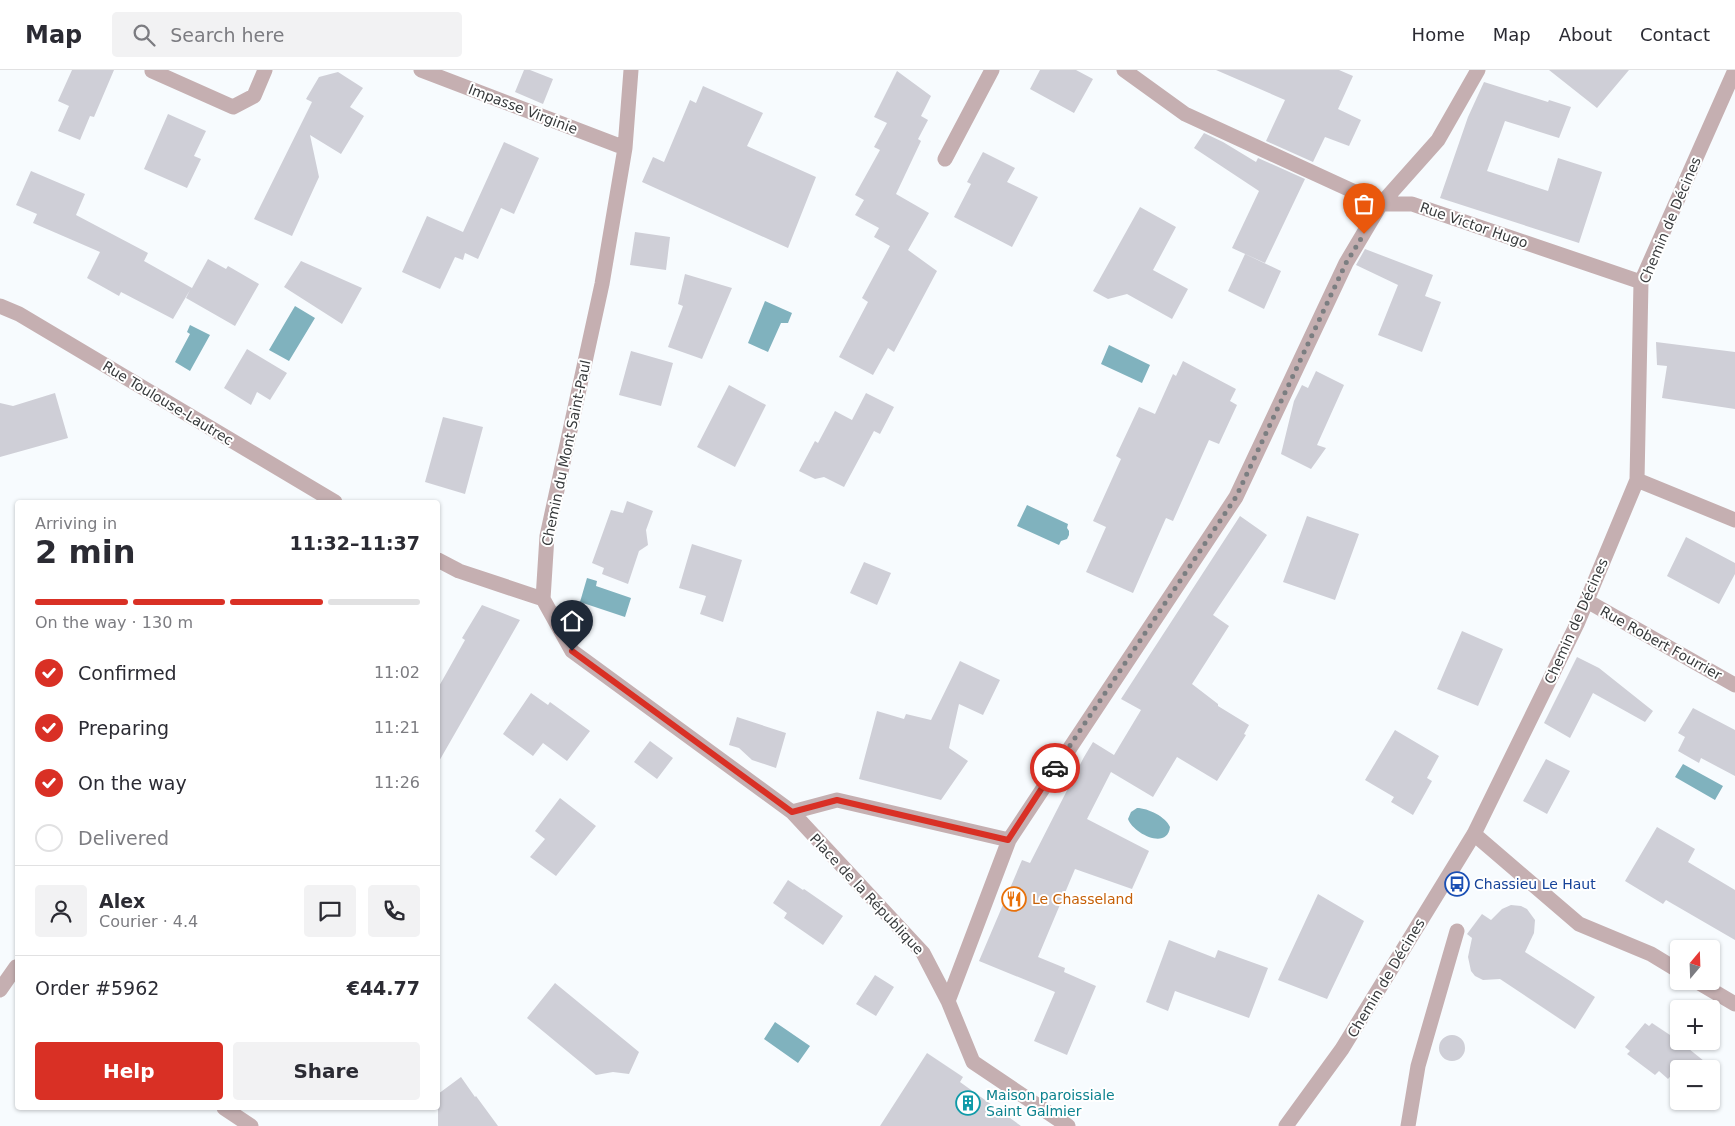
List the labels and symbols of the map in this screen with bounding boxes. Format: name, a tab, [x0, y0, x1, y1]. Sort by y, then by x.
street label: Impasse Virginie	[466, 81, 580, 137]
street label: Chemin de Décines	[1636, 154, 1704, 286]
pin	[1343, 183, 1385, 234]
street label: Rue Victor Hugo	[1418, 199, 1530, 251]
street label: Rue Toulouse-Lautrec	[100, 358, 236, 448]
street label: Chemin du Mont Saint-Paul	[538, 359, 594, 547]
street label: Chemin de Décines	[1541, 556, 1611, 686]
pin	[551, 600, 593, 651]
street label: Rue Robert Fourrier	[1597, 603, 1725, 683]
courier	[1030, 743, 1080, 793]
street label: Place de la République	[807, 830, 927, 958]
bus stop icon: Chassieu Le Haut	[1444, 871, 1470, 897]
place label: Chassieu Le Haut	[1474, 876, 1596, 892]
restaurant icon: Le Chasseland	[1001, 886, 1027, 912]
place label: Le Chasseland	[1032, 891, 1133, 907]
street label: Chemin de Décines	[1344, 916, 1428, 1040]
north arrow	[1670, 940, 1720, 990]
place label: Maison paroissiale Saint Galmier	[986, 1087, 1115, 1119]
building icon: Maison paroissiale Saint Galmier	[955, 1090, 981, 1116]

